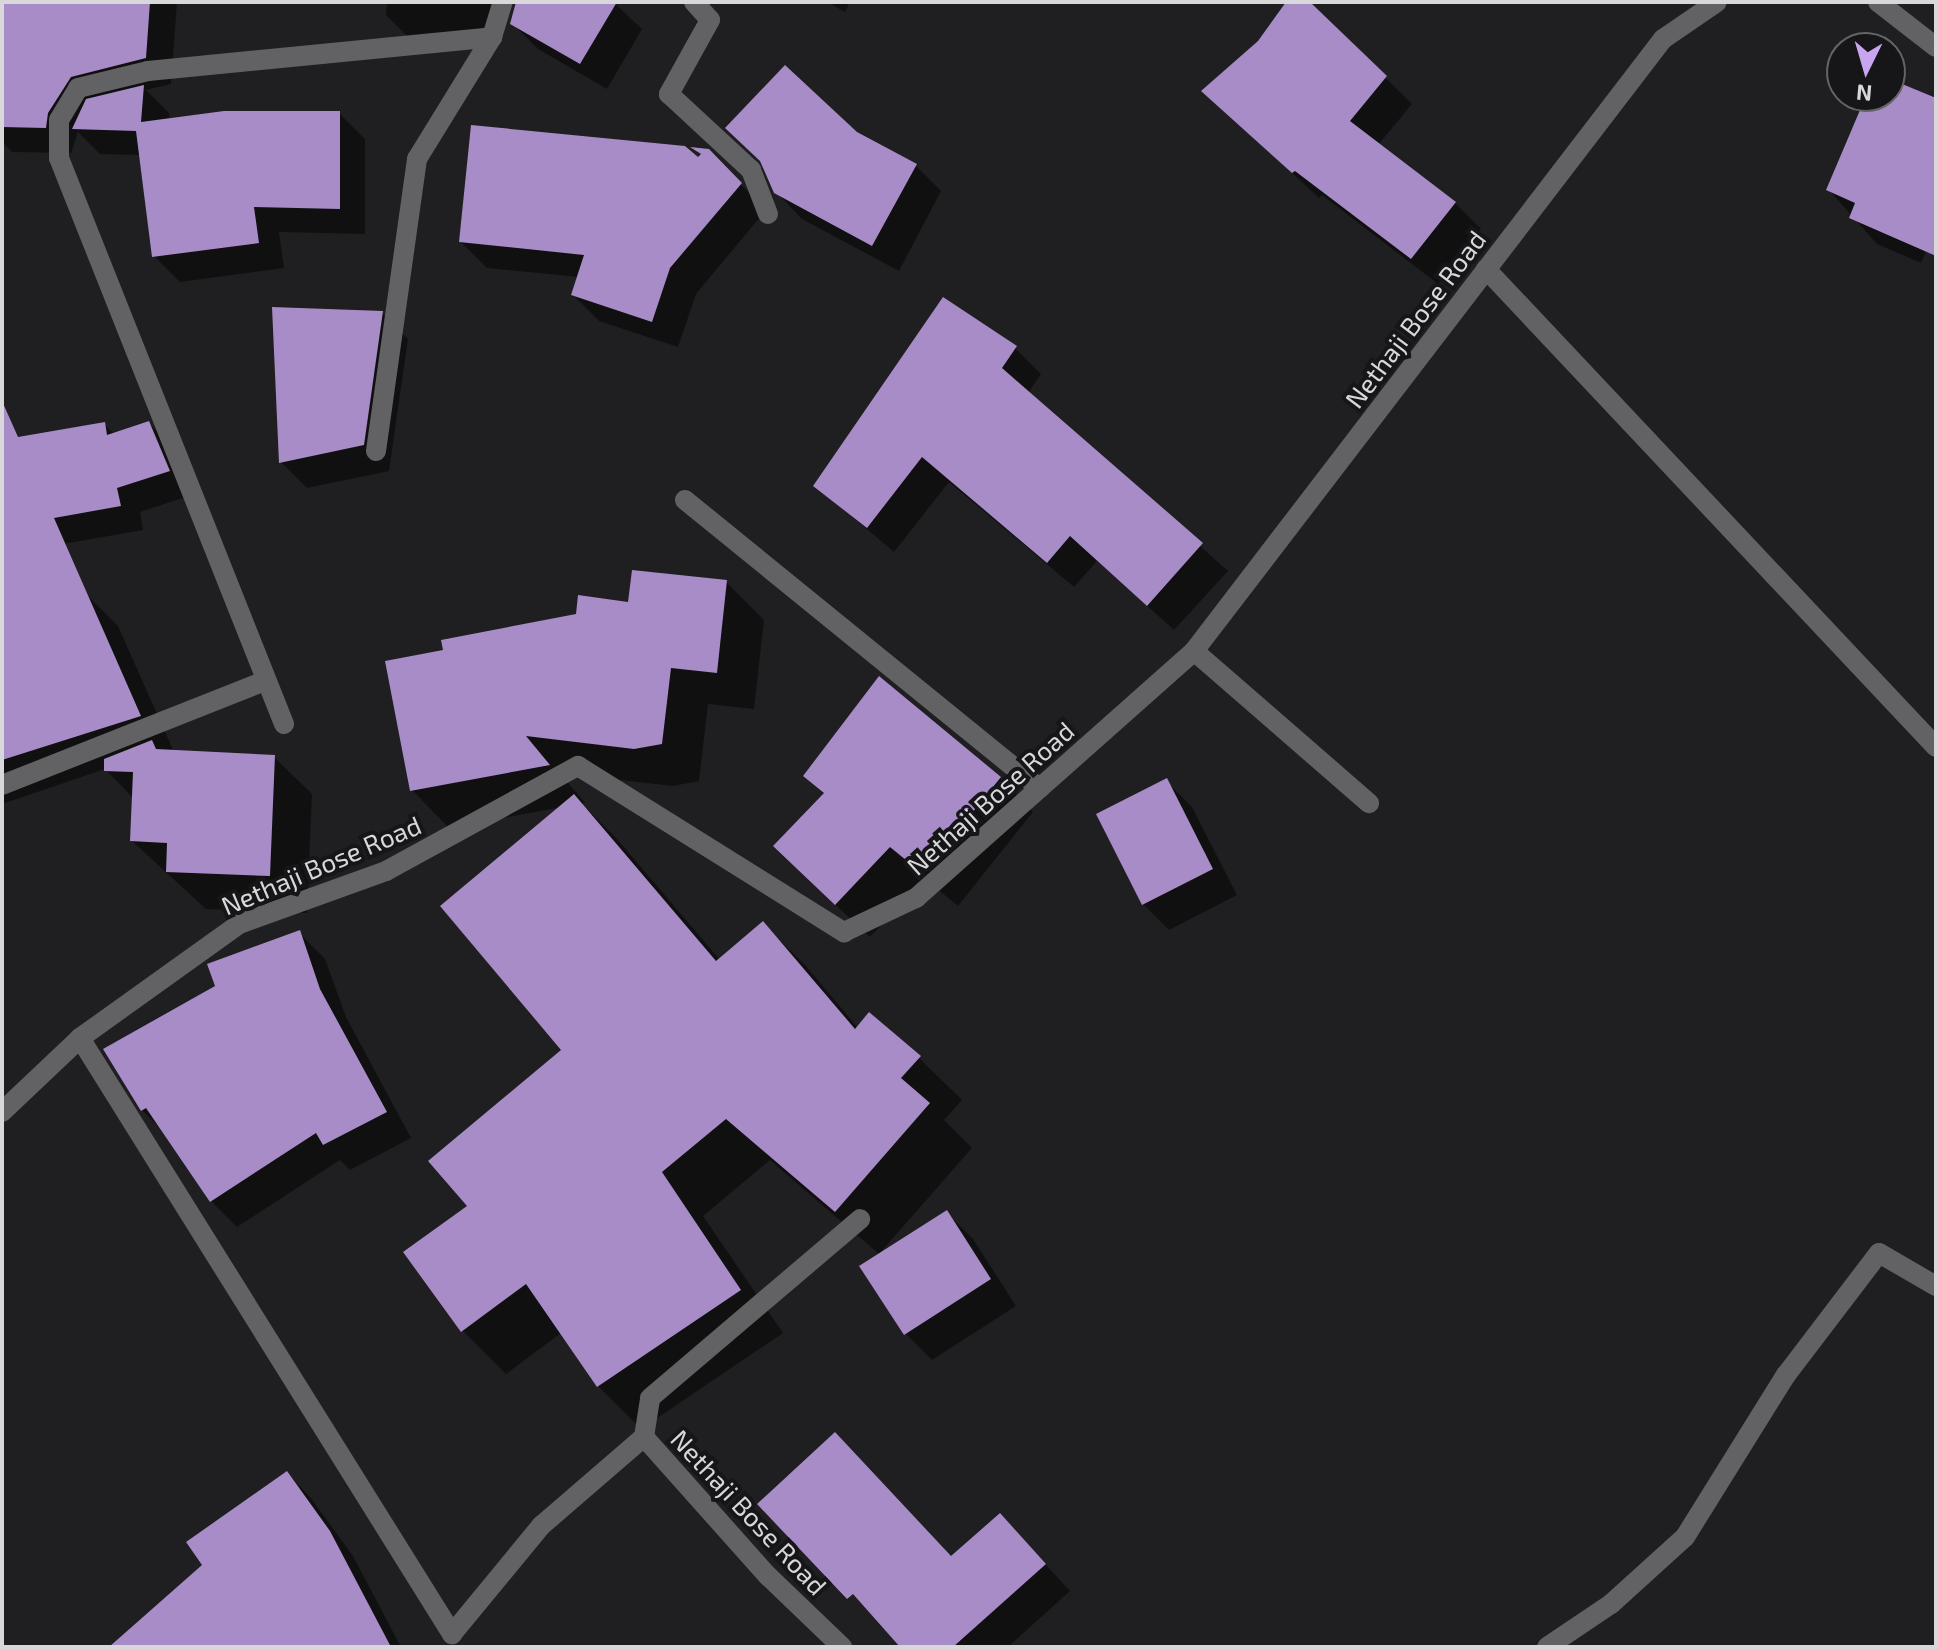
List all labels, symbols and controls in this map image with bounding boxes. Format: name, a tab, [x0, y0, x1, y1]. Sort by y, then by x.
north arrow	[1826, 32, 1906, 112]
text: N	[1855, 80, 1873, 108]
street label: Nethaji Bose Road	[1338, 224, 1492, 414]
street label: Nethaji Bose Road	[900, 715, 1080, 881]
street label: Nethaji Bose Road	[216, 809, 426, 921]
street label: Nethaji Bose Road	[665, 1423, 833, 1601]

